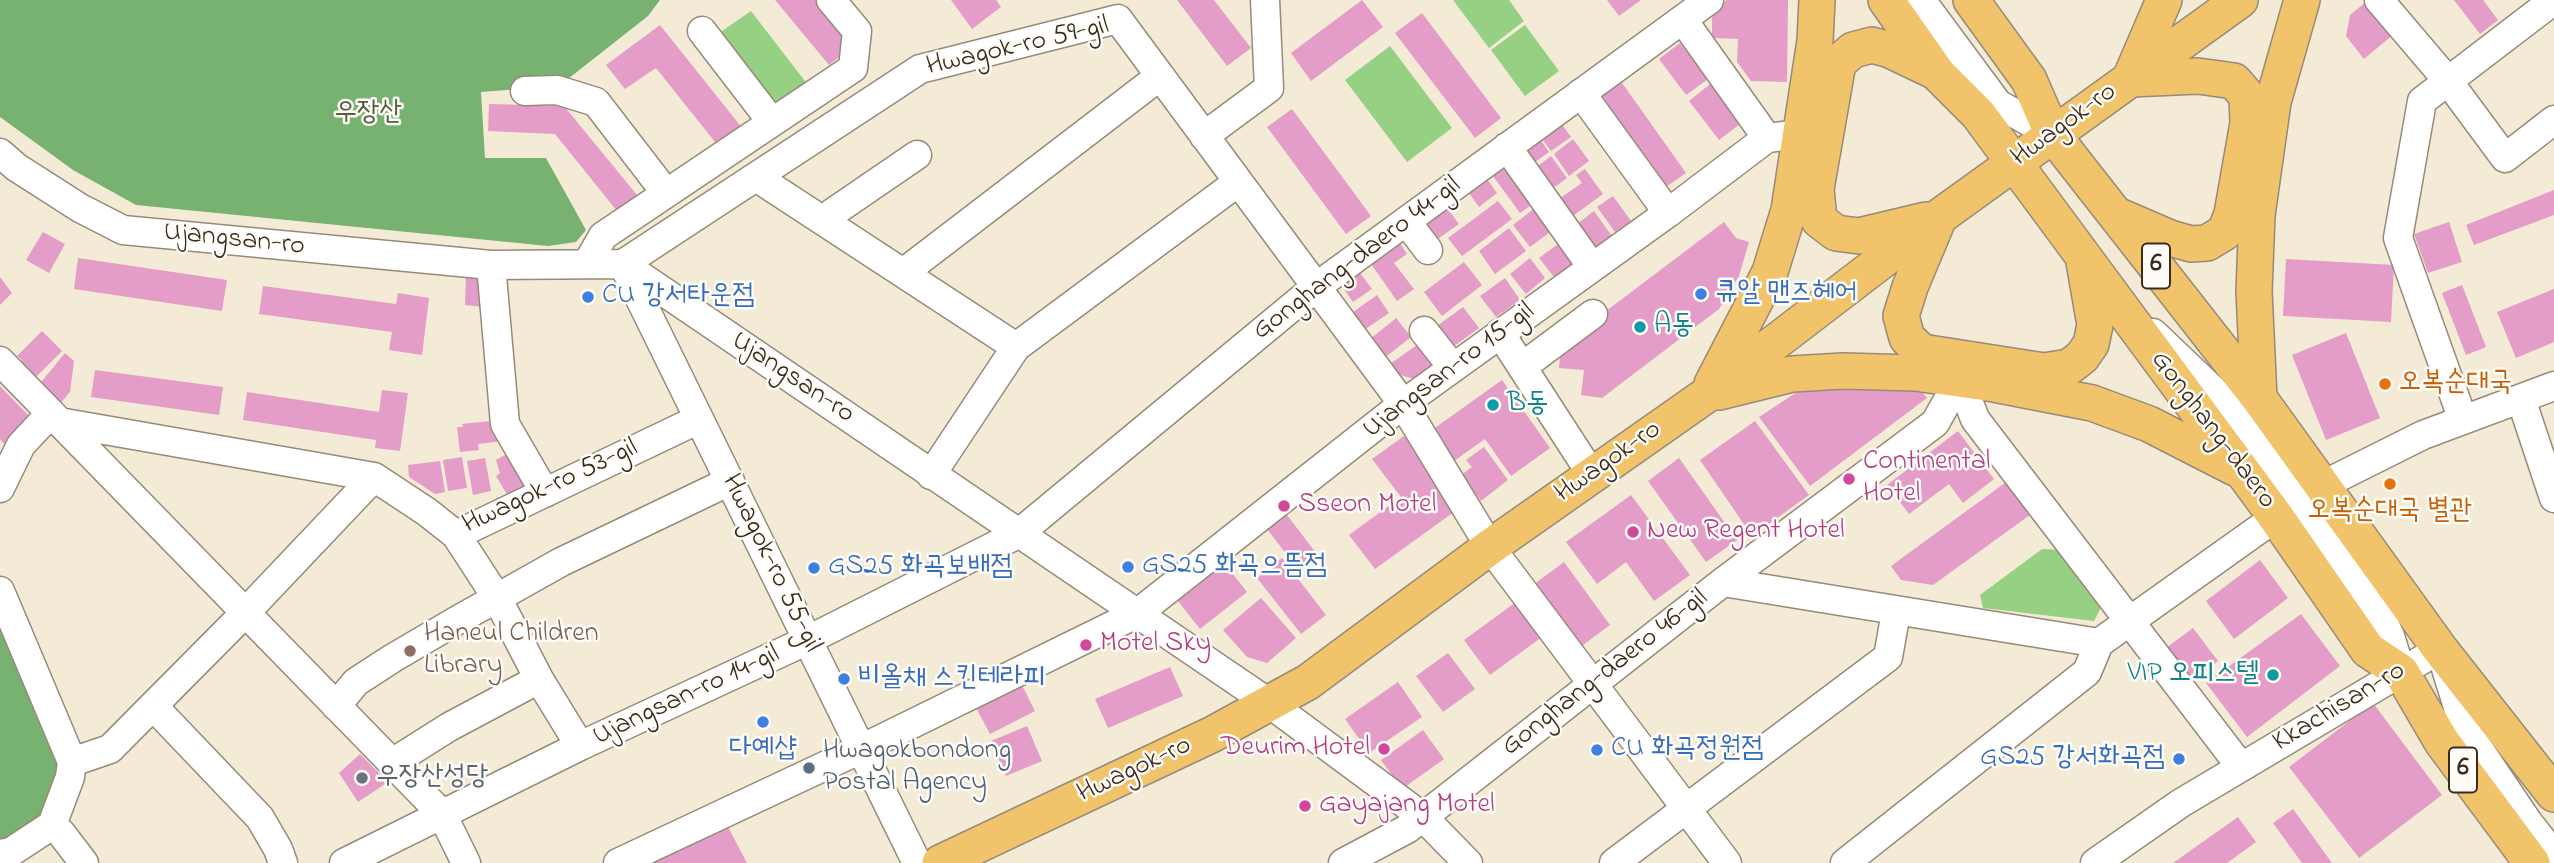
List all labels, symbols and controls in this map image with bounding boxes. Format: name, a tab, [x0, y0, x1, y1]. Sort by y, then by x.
street label: Hwagok-ro 59-gil	[923, 11, 1113, 85]
street label: Hwagok-ro	[2006, 77, 2124, 175]
park label: 우장산	[334, 97, 402, 131]
street label: Gonghang-daero 44-gil	[1247, 171, 1469, 349]
street label: Ujangsan-ro	[162, 217, 306, 265]
road number: 6	[2142, 244, 2170, 288]
place label: 큐알 맨즈헤어	[1715, 277, 1857, 311]
place label: CU 강서타운점	[602, 280, 755, 314]
marker: 큐알 맨즈헤어	[1693, 286, 1709, 302]
marker: CU 강서타운점	[580, 289, 596, 305]
street label: Ujangsan-ro 15-gil	[1357, 296, 1543, 448]
place label: A동	[1654, 310, 1694, 344]
marker: A동	[1632, 319, 1648, 335]
street label: Ujangsan-ro	[724, 325, 860, 433]
street label: Gonghang-daero	[2142, 345, 2282, 517]
place label: 오복순대국	[2399, 367, 2512, 401]
marker: 오복순대국	[2377, 376, 2393, 392]
place label: B동	[1507, 388, 1548, 422]
marker: B동	[1485, 397, 1501, 413]
street label: Hwagok-ro	[1549, 414, 1669, 512]
street label: Hwagok-ro 53-gil	[458, 433, 644, 543]
place label: Continental Hotel	[1863, 446, 1991, 512]
street label: Hwagok-ro 55-gil	[712, 469, 828, 659]
marker: Continental Hotel	[1841, 471, 1857, 487]
marker: 오복순대국 별관	[2382, 476, 2398, 492]
place label: Sseon Motel	[1298, 489, 1436, 523]
place label: 오복순대국 별관	[2308, 495, 2472, 529]
marker: Sseon Motel	[1276, 498, 1292, 514]
place label: New Regent Hotel	[1647, 515, 1845, 549]
marker: New Regent Hotel	[1625, 524, 1641, 540]
place label: GS25 화곡으뜸점	[1142, 550, 1327, 584]
place label: GS25 화곡보배점	[828, 551, 1013, 585]
marker: GS25 화곡으뜸점	[1120, 559, 1136, 575]
marker: GS25 화곡보배점	[806, 560, 822, 576]
street label: Gonghang-daero 46-gil	[1496, 583, 1716, 765]
place label: Haneul Children Library	[424, 618, 599, 684]
place label: Motel Sky	[1100, 628, 1211, 662]
marker: Motel Sky	[1078, 637, 1094, 653]
street label: Ujangsan-ro 14-gil	[588, 639, 786, 755]
marker: Haneul Children Library	[402, 643, 418, 659]
street label: Kkachisan-ro	[2268, 655, 2412, 761]
place label: VIP 오피스텔	[2128, 658, 2259, 692]
place label: 비올채 스킨테라피	[858, 662, 1045, 696]
marker: VIP 오피스텔	[2265, 667, 2281, 683]
marker: 비올채 스킨테라피	[836, 671, 852, 687]
marker: 다예샵	[755, 714, 771, 730]
street label: Hwagok-ro	[1073, 730, 1197, 812]
place label: Deurim Hotel	[1221, 732, 1370, 766]
place label: 다예샵	[729, 733, 797, 767]
place label: CU 화곡정원점	[1611, 733, 1764, 767]
place label: Hwagokbondong Postal Agency	[823, 735, 1011, 801]
marker: Deurim Hotel	[1376, 741, 1392, 757]
marker: CU 화곡정원점	[1589, 742, 1605, 758]
place label: GS25 강서화곡점	[1980, 742, 2165, 776]
road number: 6	[2449, 748, 2477, 792]
marker: GS25 강서화곡점	[2171, 751, 2187, 767]
marker: Hwagokbondong Postal Agency	[801, 760, 817, 776]
place label: 우장산성당	[376, 761, 489, 795]
marker: 우장산성당	[354, 770, 370, 786]
place label: Gayajang Motel	[1319, 789, 1495, 823]
marker: Gayajang Motel	[1297, 798, 1313, 814]

